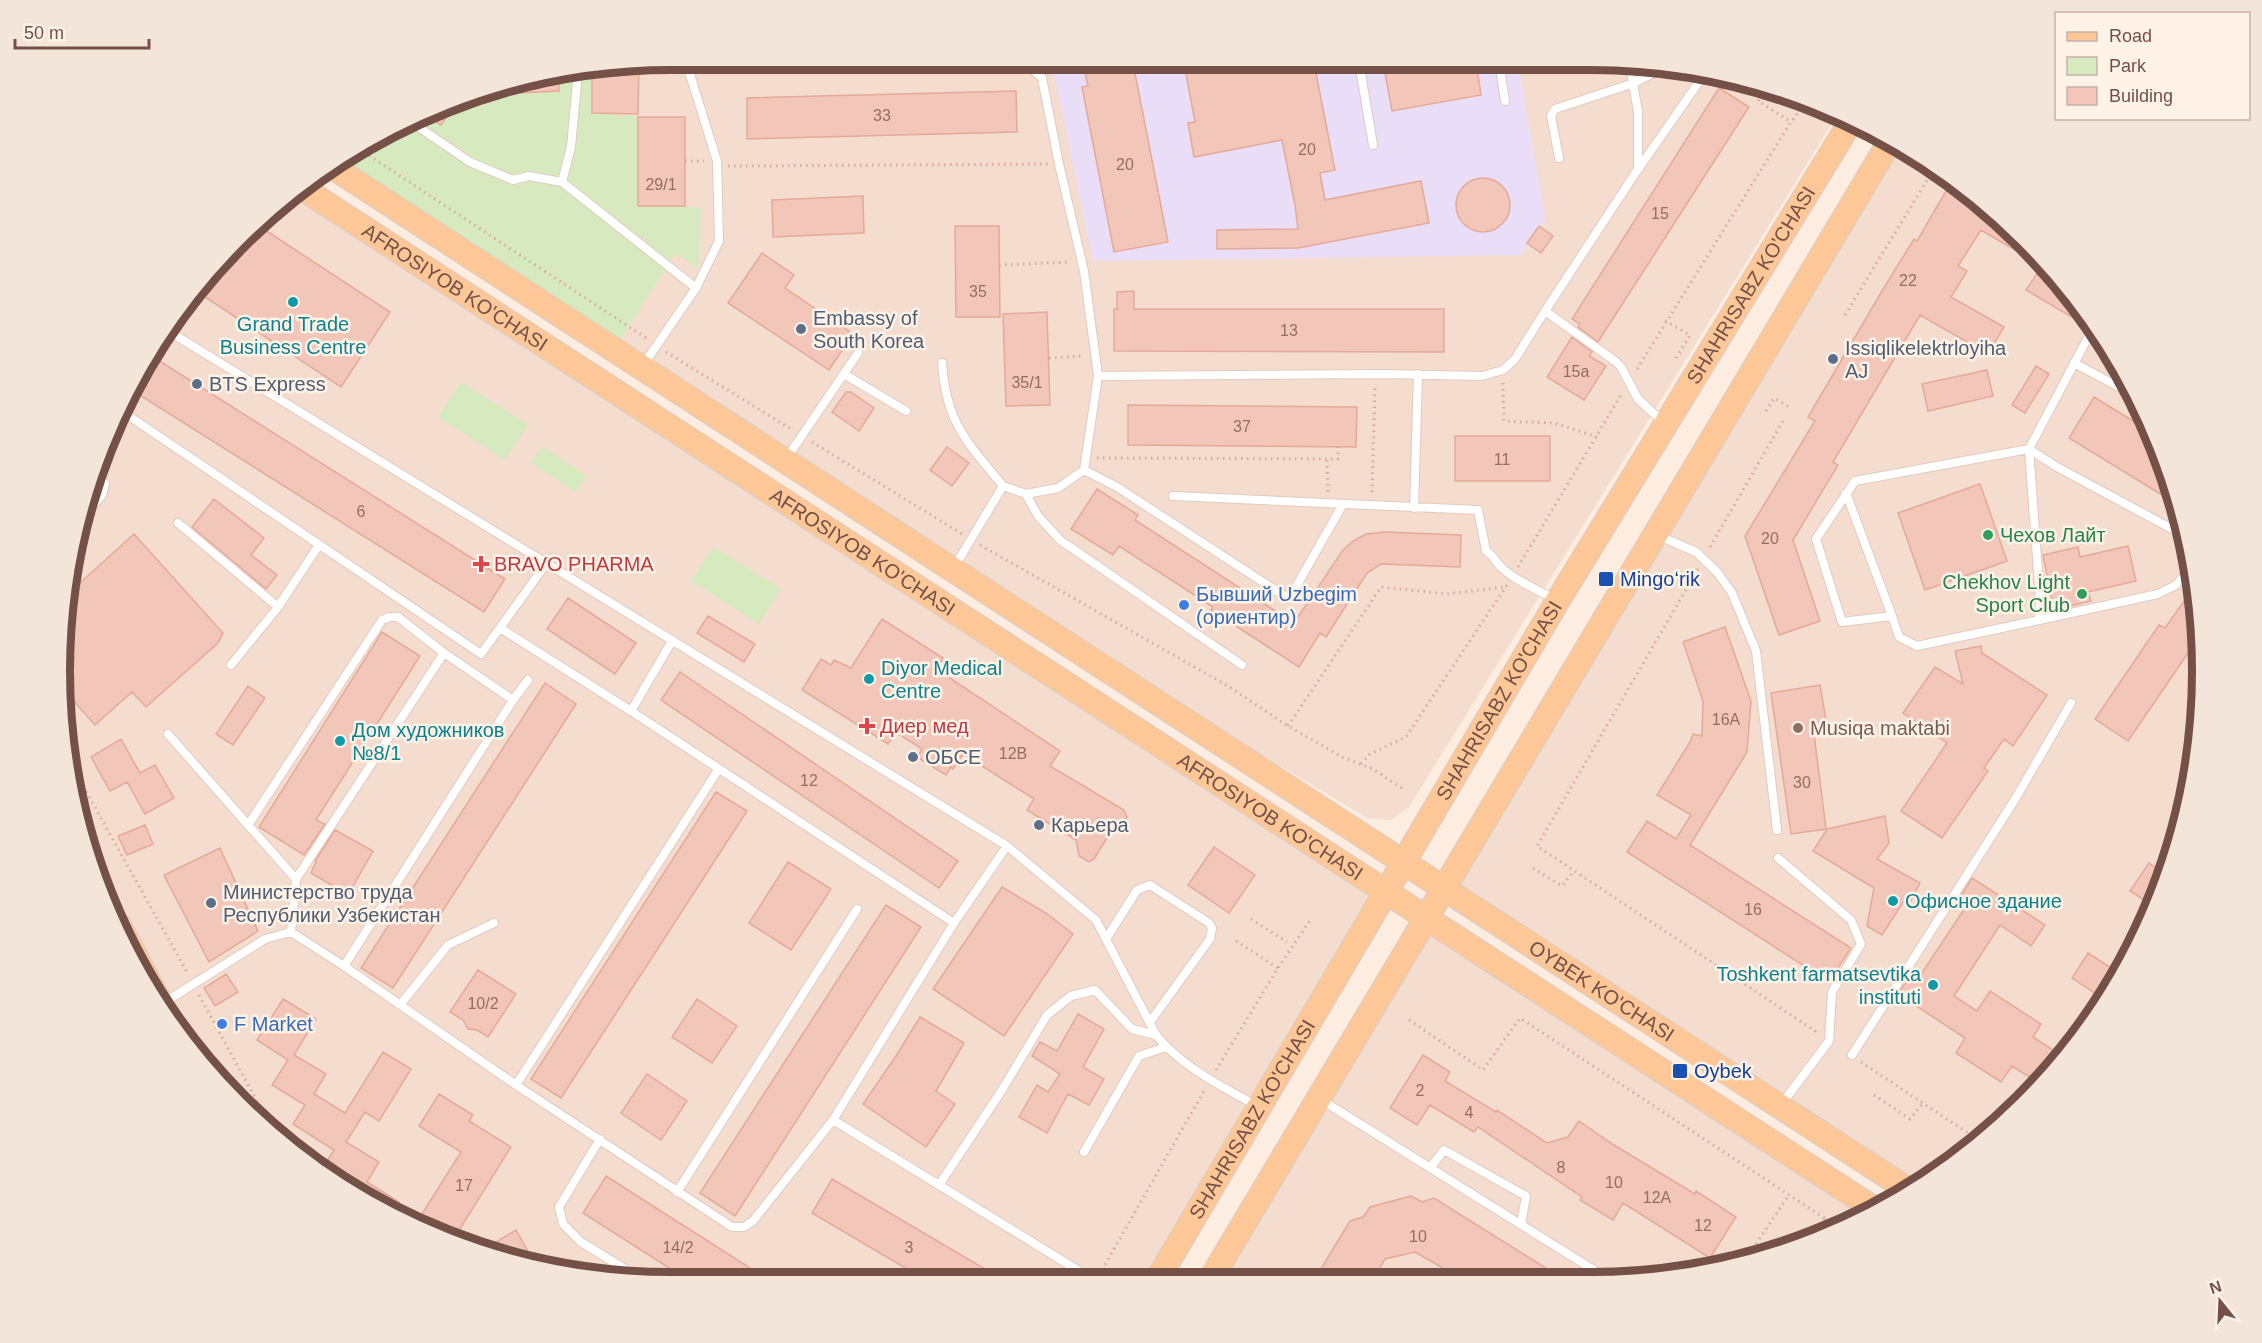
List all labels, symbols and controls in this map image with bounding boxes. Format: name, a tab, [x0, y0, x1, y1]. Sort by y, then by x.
scale bar	[15, 12, 148, 50]
legend	[2055, 12, 2250, 120]
text: 50 m	[24, 23, 64, 43]
text: Road	[2109, 26, 2152, 46]
text: Park	[2109, 56, 2147, 76]
text: Building	[2109, 86, 2173, 106]
house number: 33	[873, 107, 891, 124]
house number: 20	[1298, 141, 1316, 158]
house number: 20	[1116, 156, 1134, 173]
house number: 29/1	[645, 176, 677, 193]
street label: SHAHRISABZ KO'CHASI	[1682, 182, 1820, 388]
house number: 15	[1651, 205, 1669, 222]
street label: AFROSIYOB KO'CHASI	[358, 219, 552, 355]
house number: 22	[1899, 272, 1917, 289]
house number: 35	[969, 283, 987, 300]
marker: Grand Trade Business Centre	[286, 295, 300, 309]
place label: Embassy of South Korea	[813, 307, 925, 352]
place label: Grand Trade Business Centre	[220, 313, 366, 358]
marker: Embassy of South Korea	[794, 322, 808, 336]
house number: 13	[1280, 322, 1298, 339]
place label: Issiqlikelektrloyiha AJ	[1845, 337, 2007, 382]
marker: Issiqlikelektrloyiha AJ	[1826, 352, 1840, 366]
house number: 15a	[1563, 363, 1589, 380]
place label: BTS Express	[209, 373, 326, 395]
house number: 35/1	[1011, 374, 1043, 391]
marker: BTS Express	[190, 377, 204, 391]
house number: 37	[1233, 418, 1251, 435]
house number: 11	[1494, 451, 1510, 468]
street label: AFROSIYOB KO'CHASI	[766, 484, 959, 620]
house number: 6	[357, 503, 366, 520]
place label: Чехов Лайт	[2000, 524, 2106, 546]
marker: Чехов Лайт	[1981, 528, 1995, 542]
house number: 20	[1761, 530, 1779, 547]
place label: BRAVO PHARMA	[494, 553, 654, 575]
marker: BRAVO PHARMA	[472, 555, 490, 573]
place label: Mingoʻrik	[1620, 568, 1701, 590]
marker: Mingoʻrik	[1597, 570, 1615, 588]
place label: Chekhov Light Sport Club	[1942, 571, 2070, 616]
place label: Бывший Uzbegim (ориентир)	[1196, 583, 1357, 628]
marker: Chekhov Light Sport Club	[2075, 587, 2089, 601]
street label: SHAHRISABZ KO'CHASI	[1432, 597, 1566, 804]
marker: Бывший Uzbegim (ориентир)	[1177, 598, 1191, 612]
place label: Diyor Medical Centre	[881, 657, 1002, 702]
marker: Diyor Medical Centre	[862, 672, 876, 686]
house number: 16A	[1712, 711, 1741, 728]
place label: Диер мед	[880, 715, 969, 737]
marker: Диер мед	[858, 717, 876, 735]
place label: Musiqa maktabi	[1810, 717, 1950, 739]
place label: Дом художников №8/1	[352, 719, 504, 764]
marker: Musiqa maktabi	[1791, 721, 1805, 735]
marker: Дом художников №8/1	[333, 734, 347, 748]
house number: 12B	[999, 745, 1027, 762]
place label: ОБСЕ	[925, 746, 981, 768]
street label: AFROSIYOB KO'CHASI	[1174, 749, 1367, 885]
marker: ОБСЕ	[906, 750, 920, 764]
house number: 12	[800, 772, 818, 789]
house number: 30	[1793, 774, 1811, 791]
place label: Карьера	[1051, 814, 1130, 836]
marker: Карьера	[1032, 818, 1046, 832]
place label: Министерство труда Республики Узбекистан	[223, 881, 440, 926]
place label: Офисное здание	[1905, 890, 2062, 912]
marker: Офисное здание	[1886, 894, 1900, 908]
marker: Министерство труда Республики Узбекистан	[204, 896, 218, 910]
house number: 16	[1744, 901, 1762, 918]
street label: OYBEK KO'CHASI	[1525, 936, 1678, 1046]
place label: Toshkent farmatsevtika instituti	[1716, 963, 1922, 1008]
marker: Toshkent farmatsevtika instituti	[1926, 978, 1940, 992]
house number: 10/2	[467, 995, 499, 1012]
place label: F Market	[234, 1013, 313, 1035]
street label: SHAHRISABZ KO'CHASI	[1185, 1016, 1319, 1223]
marker: F Market	[215, 1017, 229, 1031]
place label: Oybek	[1694, 1060, 1753, 1082]
marker: Oybek	[1671, 1062, 1689, 1080]
house number: 2	[1416, 1082, 1425, 1099]
house number: 4	[1465, 1104, 1474, 1121]
house number: 8	[1557, 1159, 1566, 1176]
house number: 10	[1605, 1174, 1623, 1191]
house number: 17	[455, 1177, 473, 1194]
house number: 12A	[1643, 1189, 1672, 1206]
house number: 12	[1694, 1217, 1712, 1234]
house number: 10	[1409, 1228, 1427, 1245]
house number: 14/2	[662, 1239, 694, 1256]
house number: 3	[905, 1239, 914, 1256]
north arrow	[2190, 1271, 2250, 1331]
text: N	[2207, 1277, 2224, 1297]

